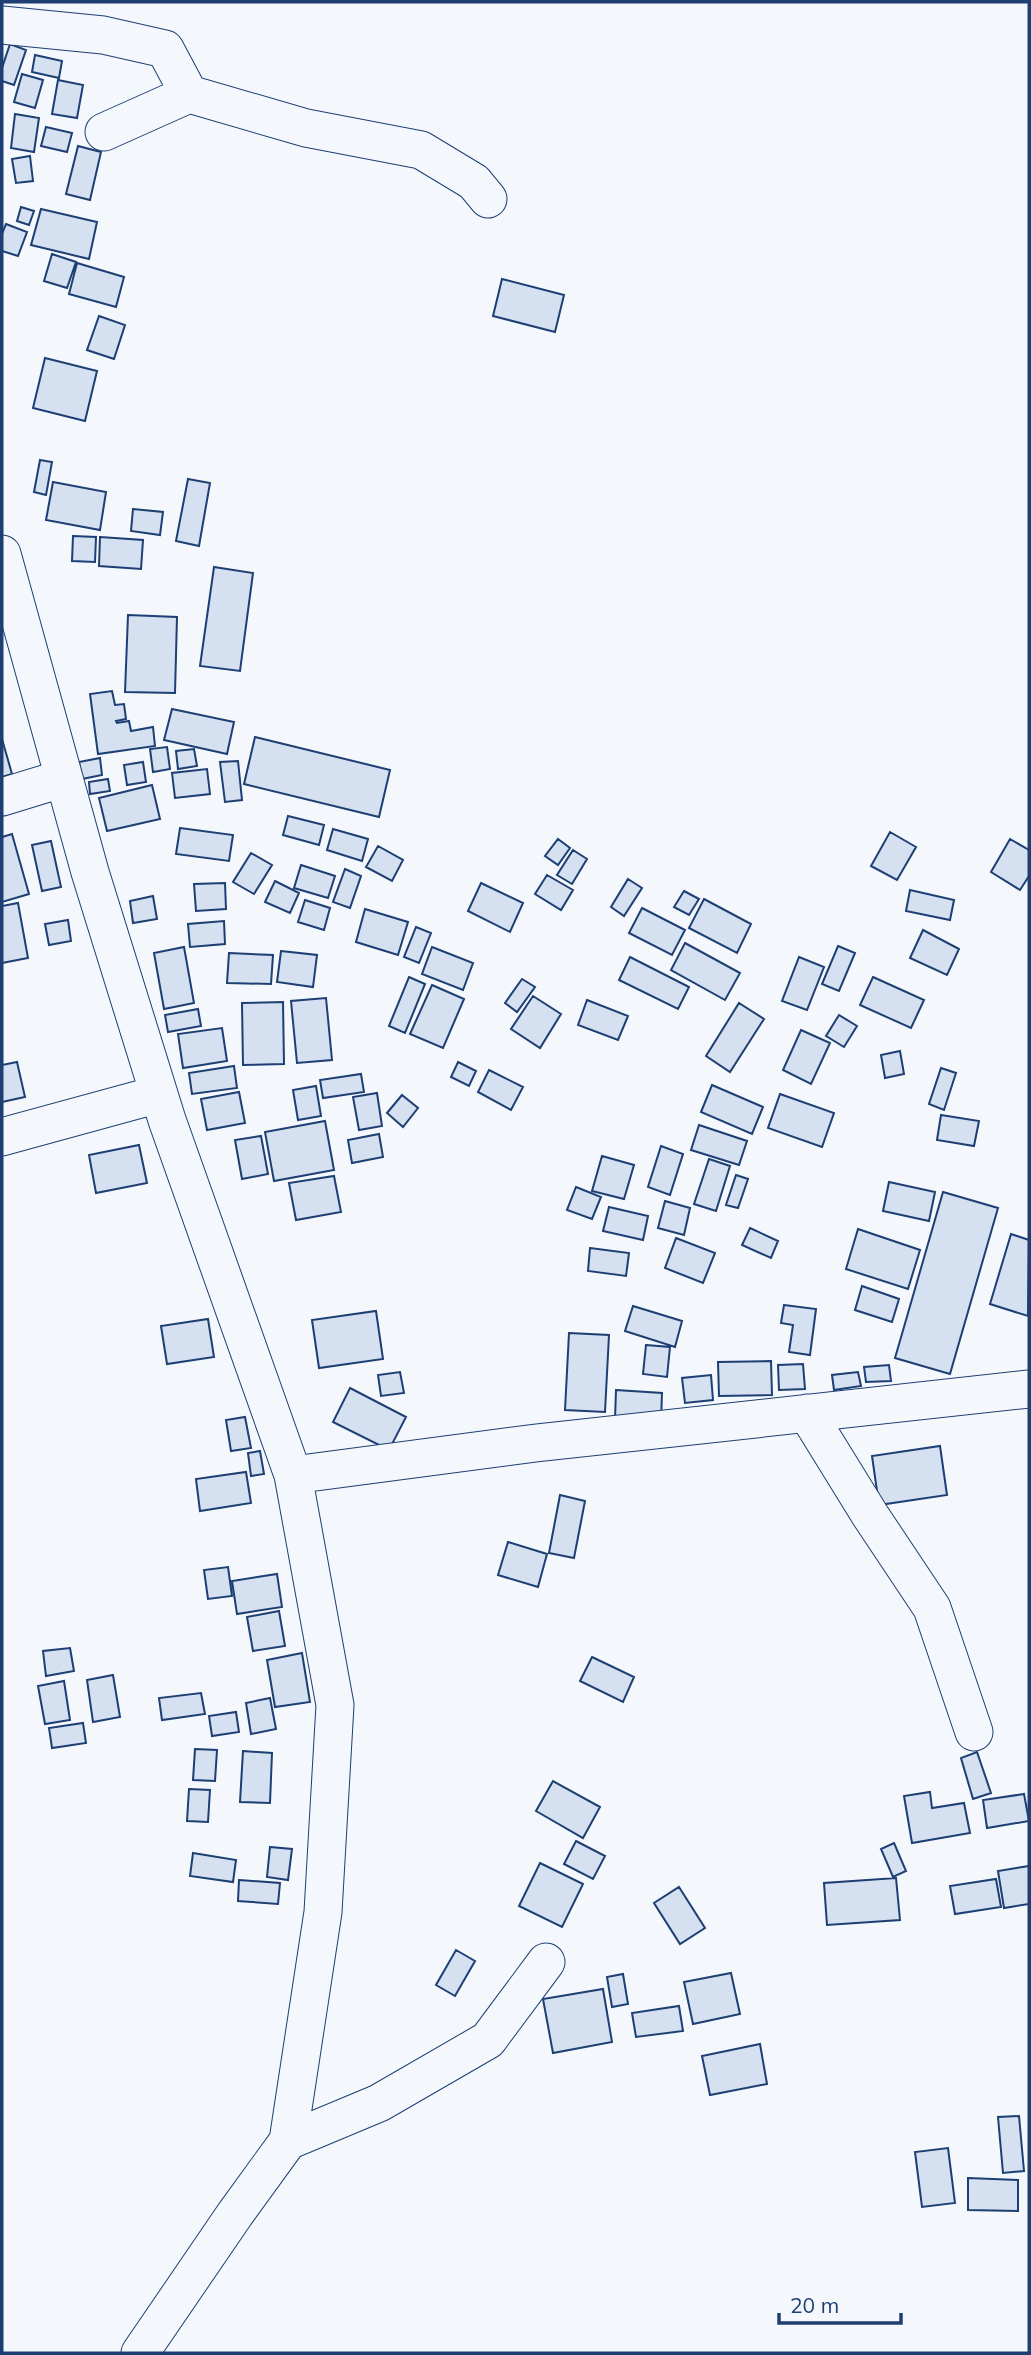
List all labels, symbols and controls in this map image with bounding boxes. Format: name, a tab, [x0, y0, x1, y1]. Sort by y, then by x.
scale bar	[779, 2282, 902, 2326]
text: 20 m	[790, 2292, 839, 2318]

